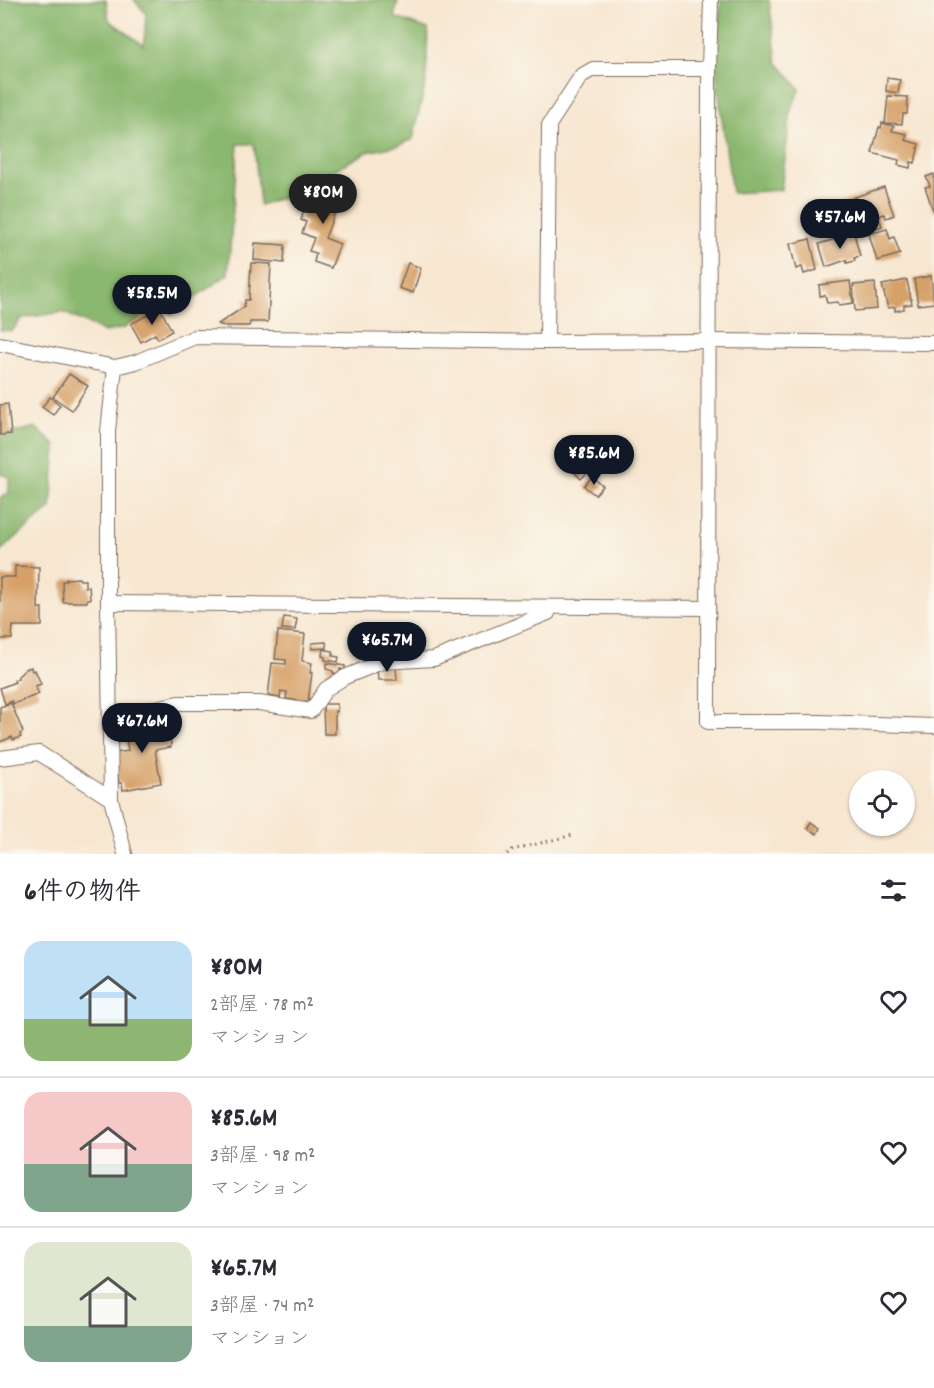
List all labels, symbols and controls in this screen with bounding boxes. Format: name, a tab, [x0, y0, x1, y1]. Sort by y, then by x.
pin: ¥80M	[287, 174, 359, 225]
text: ¥80M	[303, 179, 343, 207]
pin: ¥57.6M	[791, 199, 889, 250]
text: ¥57.6M	[814, 204, 866, 232]
pin: ¥58.5M	[103, 275, 201, 326]
text: ¥58.5M	[126, 280, 178, 308]
pin: ¥85.6M	[545, 435, 643, 486]
text: ¥85.6M	[568, 440, 620, 468]
pin: ¥65.7M	[338, 622, 436, 673]
text: ¥65.7M	[361, 627, 413, 655]
pin: ¥67.6M	[93, 703, 191, 754]
text: ¥67.6M	[116, 708, 168, 736]
map controls	[849, 770, 915, 836]
button: locate	[849, 770, 915, 836]
icon: filters	[877, 874, 910, 907]
text: 6件の物件	[24, 875, 141, 912]
text: ¥80M	[210, 950, 262, 987]
icon: home	[72, 965, 144, 1037]
icon: heart	[877, 985, 910, 1018]
text: 2部屋 · 78 m²	[210, 992, 314, 1020]
text: マンション	[210, 1025, 309, 1053]
text: ¥85.6M	[210, 1101, 277, 1138]
icon: home	[72, 1116, 144, 1188]
icon: heart	[877, 1136, 910, 1169]
text: 3部屋 · 98 m²	[210, 1143, 315, 1171]
text: マンション	[210, 1176, 309, 1204]
text: ¥65.7M	[210, 1251, 277, 1288]
icon: home	[72, 1266, 144, 1338]
icon: heart	[877, 1286, 910, 1319]
text: 3部屋 · 74 m²	[210, 1293, 314, 1321]
text: マンション	[210, 1326, 309, 1354]

